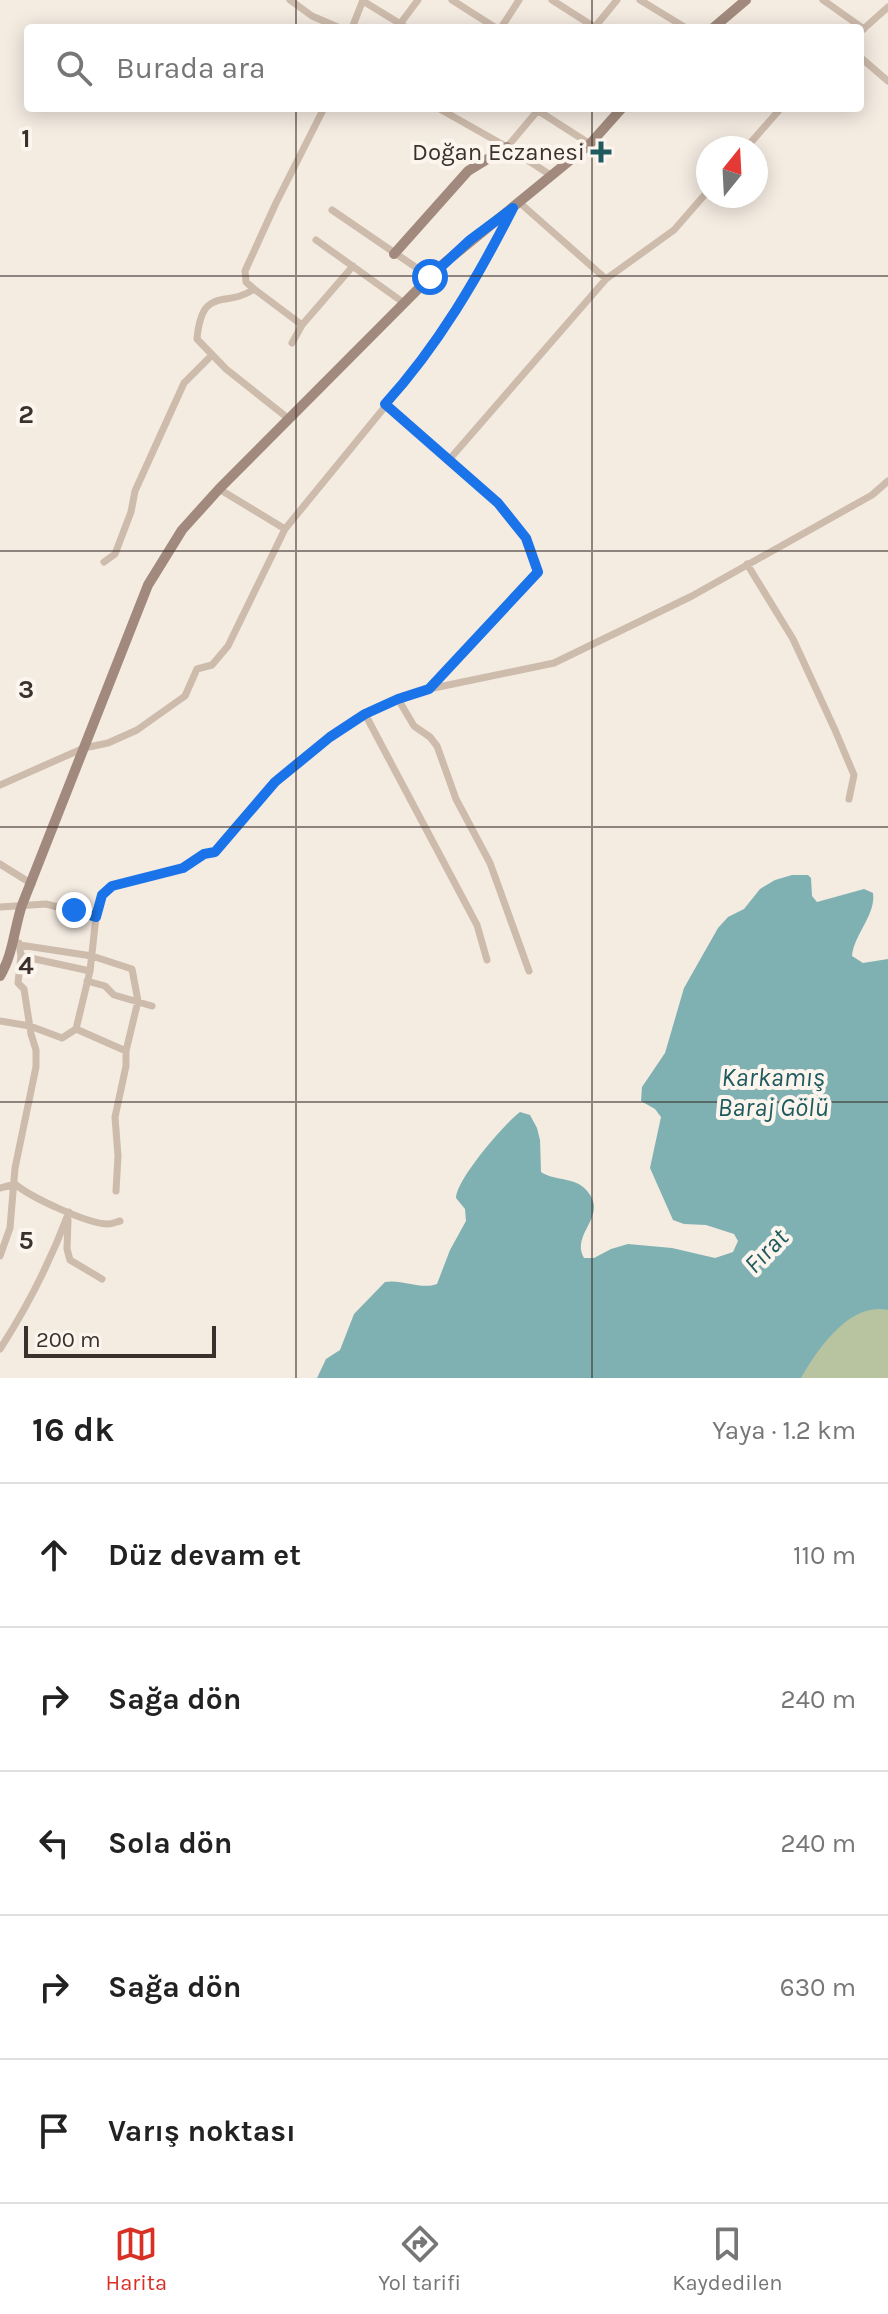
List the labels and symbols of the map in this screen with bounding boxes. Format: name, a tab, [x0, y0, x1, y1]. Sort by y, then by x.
text: 1	[21, 123, 31, 154]
north arrow	[696, 136, 768, 208]
place label: Doğan Eczanesi	[412, 138, 585, 166]
marker: Doğan Eczanesi	[592, 143, 610, 161]
route start	[412, 259, 448, 295]
text: 2	[18, 399, 34, 430]
text: 3	[18, 674, 34, 705]
route end	[56, 892, 92, 928]
text: 4	[18, 950, 34, 981]
water label: Karkamış Baraj Gölü	[717, 1062, 829, 1123]
water label: Fırat	[737, 1221, 795, 1280]
text: 5	[18, 1225, 34, 1256]
scale bar	[24, 1322, 216, 1358]

